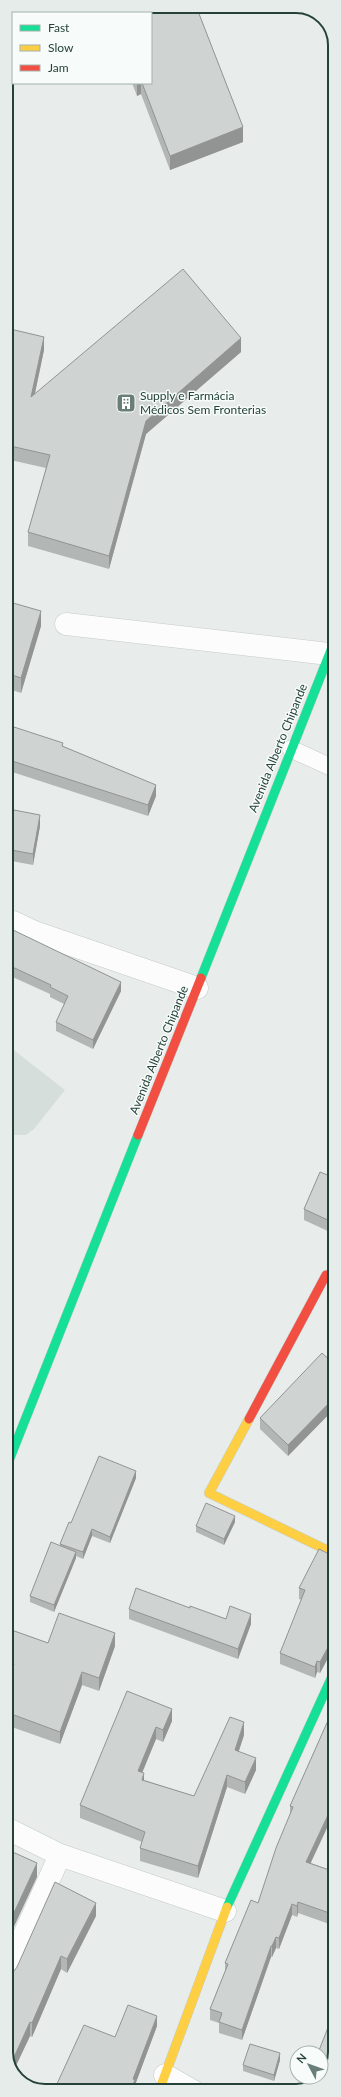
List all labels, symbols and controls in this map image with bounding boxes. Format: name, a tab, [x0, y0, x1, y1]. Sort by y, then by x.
legend	[12, 12, 152, 84]
text: Fast	[48, 20, 70, 35]
text: Slow	[48, 40, 74, 55]
text: Jam	[48, 60, 69, 75]
place label: Supply e Farmácia Médicos Sem Fronterias	[140, 388, 266, 417]
building icon: Supply e Farmácia Médicos Sem Fronterias	[115, 392, 137, 414]
street label: Avenida Alberto Chipande	[245, 681, 310, 814]
street label: Avenida Alberto Chipande	[126, 983, 191, 1116]
north arrow	[289, 2045, 329, 2085]
text: N	[293, 2051, 309, 2066]

